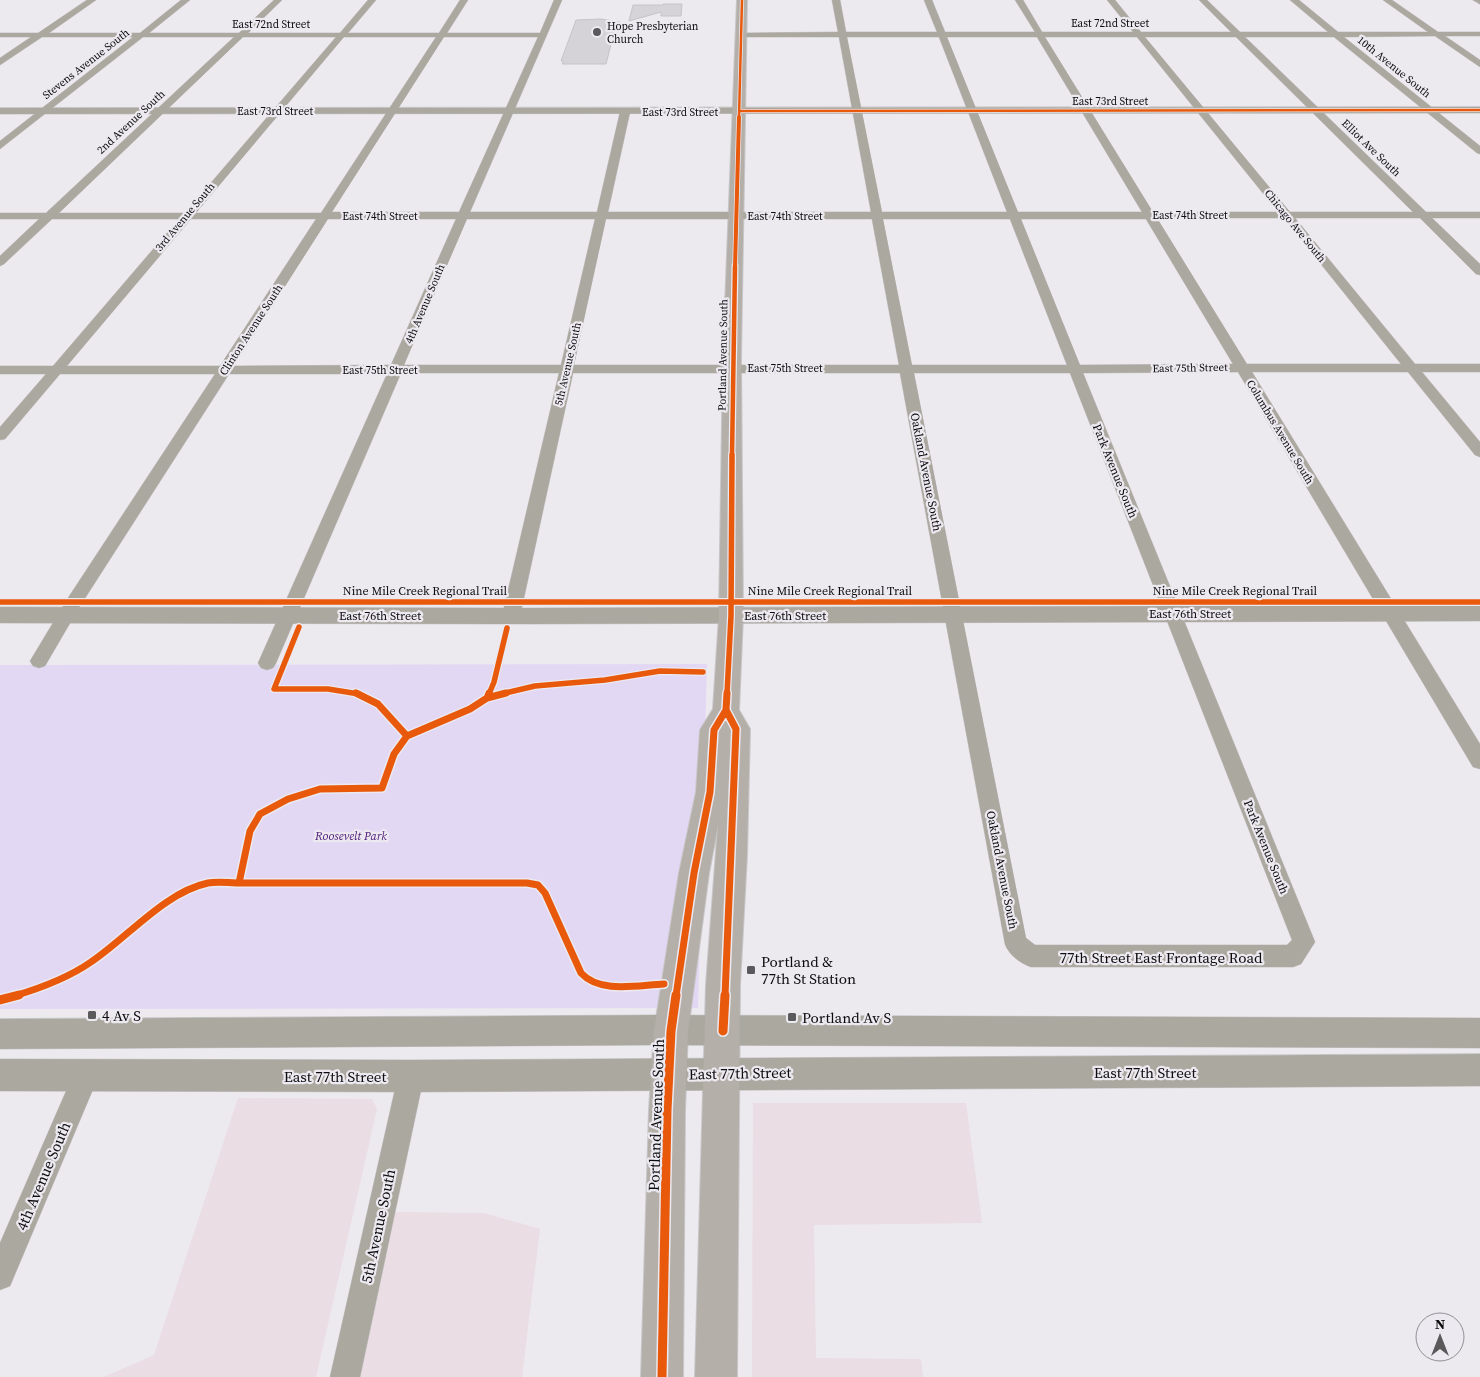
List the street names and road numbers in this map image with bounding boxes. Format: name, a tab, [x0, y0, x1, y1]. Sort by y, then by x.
street label: East 72nd Street	[1071, 16, 1149, 31]
street label: East 72nd Street	[232, 17, 310, 32]
street label: Stevens Avenue South	[39, 25, 133, 103]
street label: 10th Avenue South	[1354, 33, 1434, 102]
street label: 2nd Avenue South	[94, 86, 169, 157]
street label: East 73rd Street	[1072, 94, 1148, 109]
street label: East 73rd Street	[237, 104, 313, 119]
street label: East 73rd Street	[642, 105, 718, 120]
street label: Elliot Ave South	[1338, 116, 1404, 180]
street label: 3rd Avenue South	[152, 179, 219, 255]
street label: Chicago Ave South	[1261, 186, 1329, 266]
street label: East 74th Street	[1152, 208, 1228, 223]
street label: East 74th Street	[342, 209, 418, 224]
street label: East 74th Street	[747, 209, 823, 224]
street label: 4th Avenue South	[401, 262, 449, 346]
street label: Clinton Avenue South	[216, 281, 286, 378]
street label: Portland Avenue South	[715, 299, 731, 411]
street label: 5th Avenue South	[551, 320, 585, 407]
street label: East 75th Street	[1152, 360, 1228, 376]
street label: East 75th Street	[747, 361, 823, 376]
street label: East 75th Street	[342, 363, 418, 378]
street label: Columbus Avenue South	[1243, 377, 1317, 487]
street label: Oakland Avenue South	[907, 411, 945, 533]
street label: Park Avenue South	[1089, 421, 1141, 521]
street label: Nine Mile Creek Regional Trail	[343, 583, 508, 599]
street label: Nine Mile Creek Regional Trail	[748, 583, 913, 599]
street label: Nine Mile Creek Regional Trail	[1153, 583, 1318, 599]
street label: East 76th Street	[1149, 606, 1231, 622]
street label: East 76th Street	[339, 608, 421, 624]
street label: East 76th Street	[744, 608, 826, 624]
street label: Park Avenue South	[1240, 797, 1292, 897]
street label: Oakland Avenue South	[983, 809, 1021, 931]
street label: 77th Street East Frontage Road	[1059, 947, 1263, 968]
street label: Portland Avenue South	[643, 1038, 669, 1192]
street label: East 77th Street	[688, 1062, 792, 1084]
street label: East 77th Street	[1094, 1062, 1196, 1083]
street label: East 77th Street	[284, 1066, 386, 1087]
street label: 4th Avenue South	[11, 1118, 75, 1234]
street label: 5th Avenue South	[356, 1167, 400, 1285]

